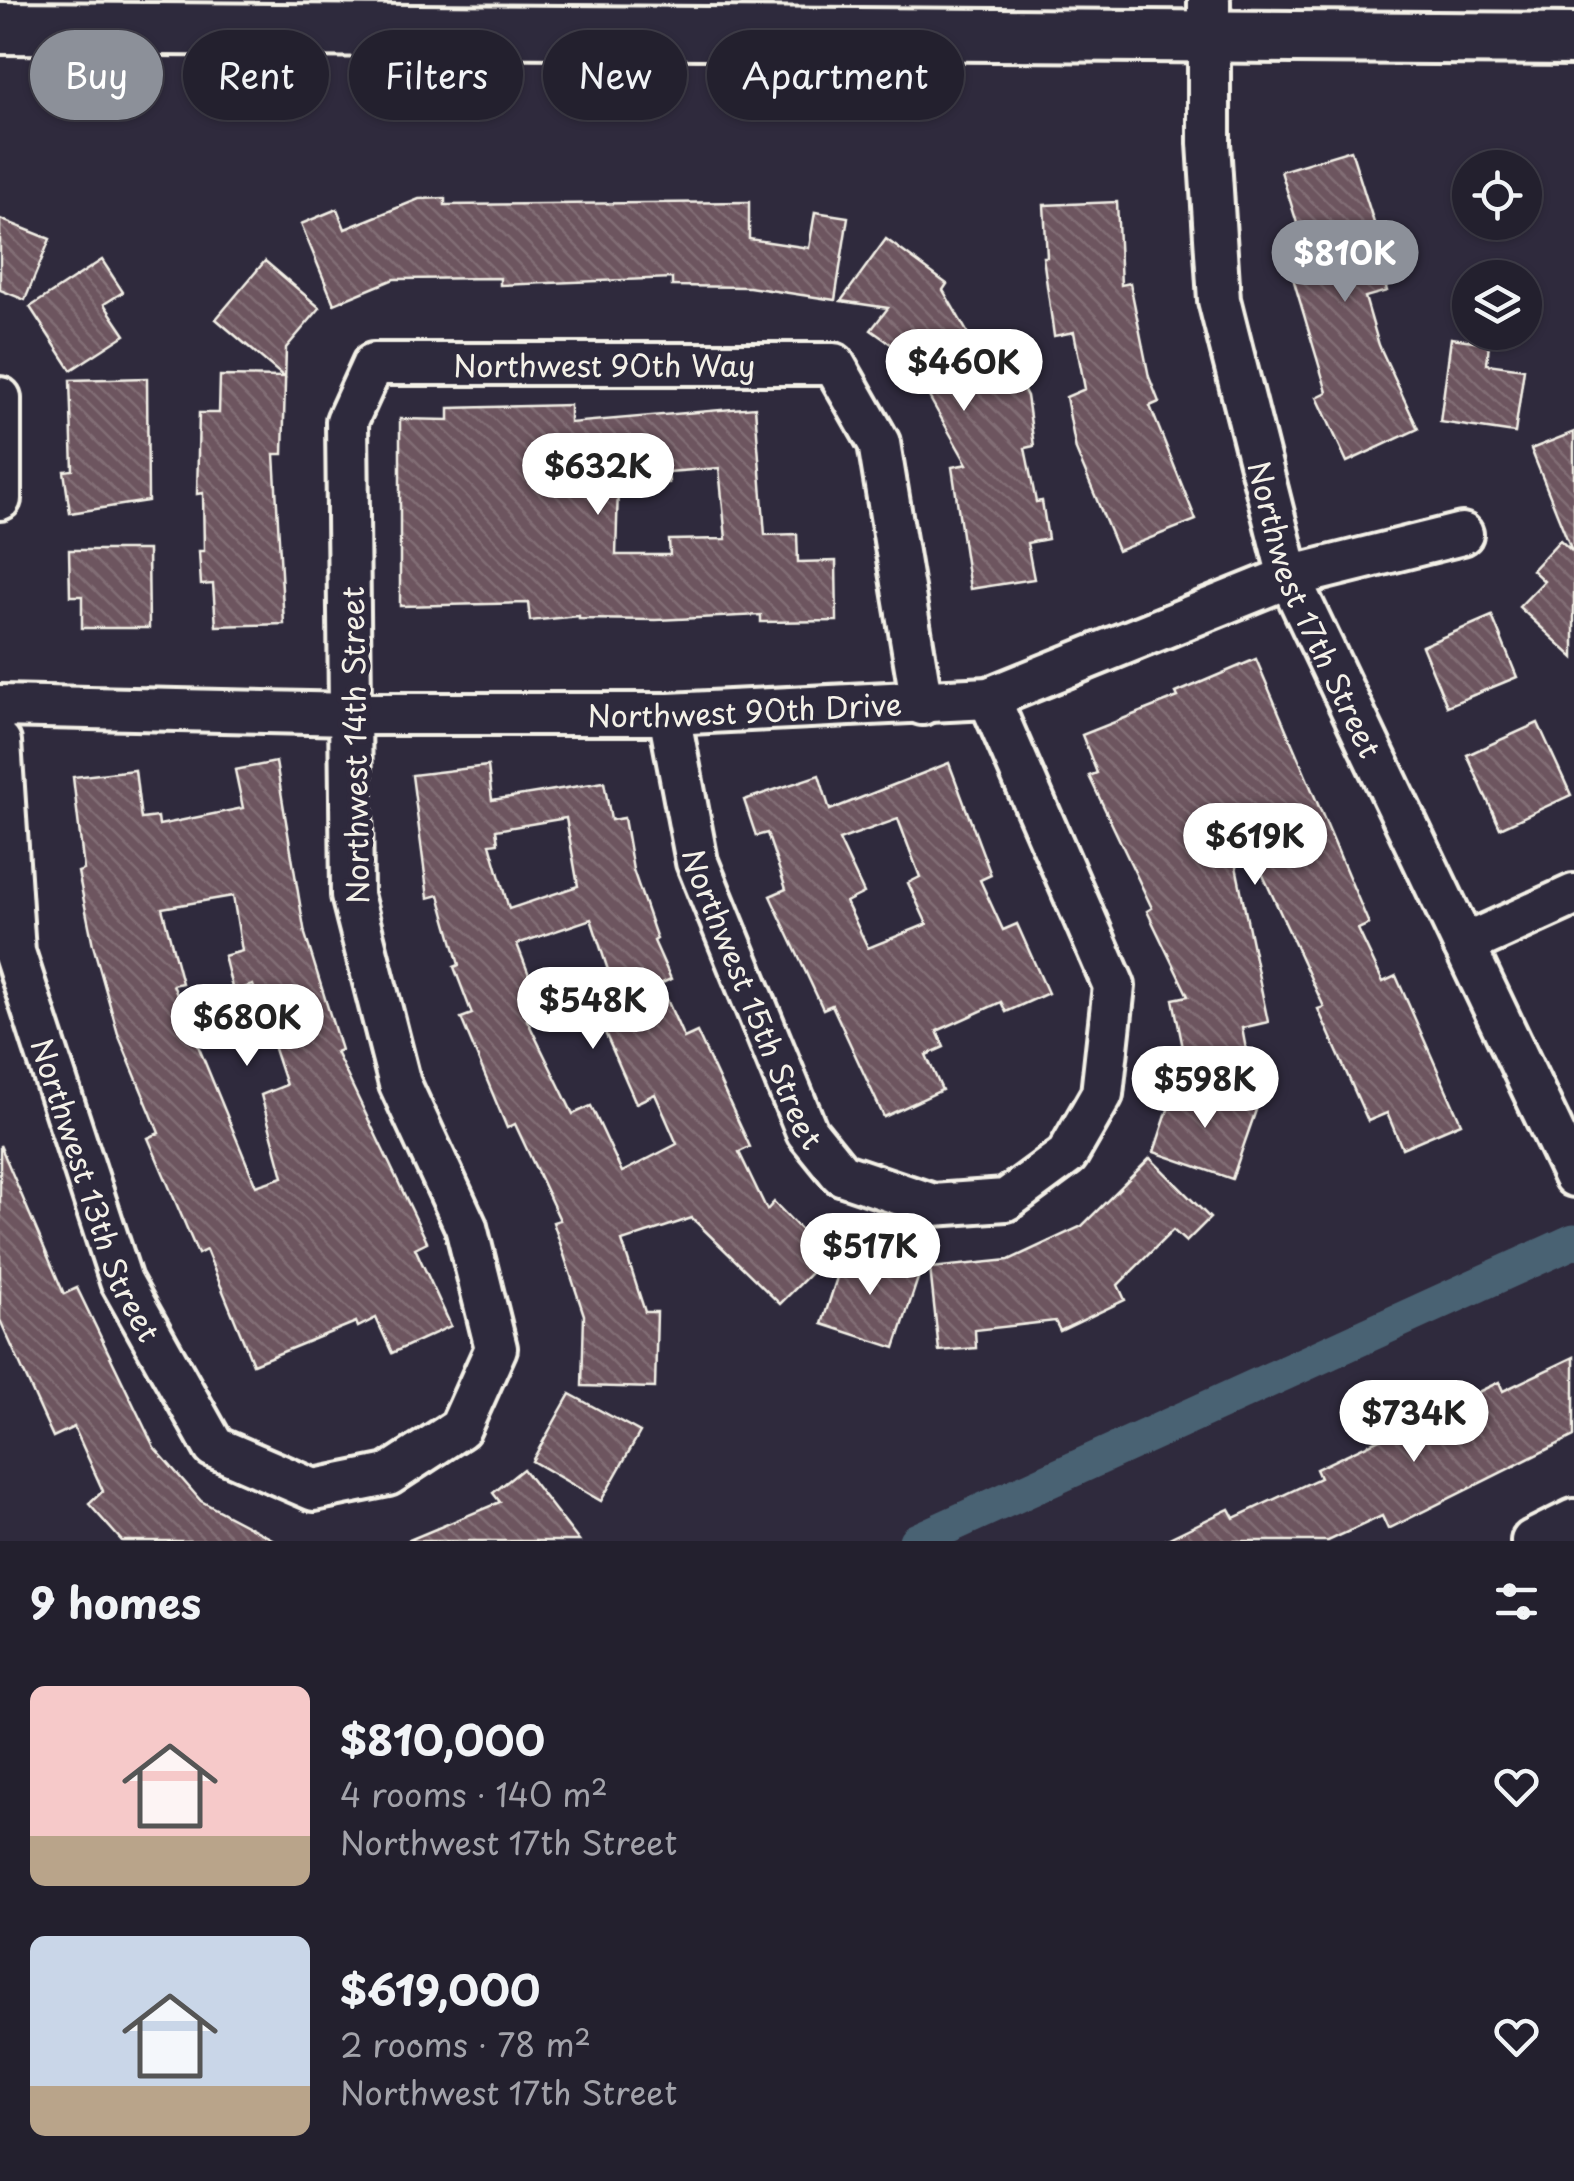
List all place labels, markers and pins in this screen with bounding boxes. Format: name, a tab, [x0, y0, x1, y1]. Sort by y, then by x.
pin: $810K	[1275, 220, 1415, 305]
pin: $460K	[894, 329, 1034, 414]
pin: $632K	[528, 433, 668, 518]
pin: $619K	[1185, 803, 1325, 888]
pin: $548K	[523, 967, 663, 1052]
pin: $680K	[177, 984, 317, 1069]
pin: $598K	[1135, 1046, 1275, 1131]
pin: $517K	[800, 1213, 940, 1298]
pin: $734K	[1344, 1380, 1484, 1465]

